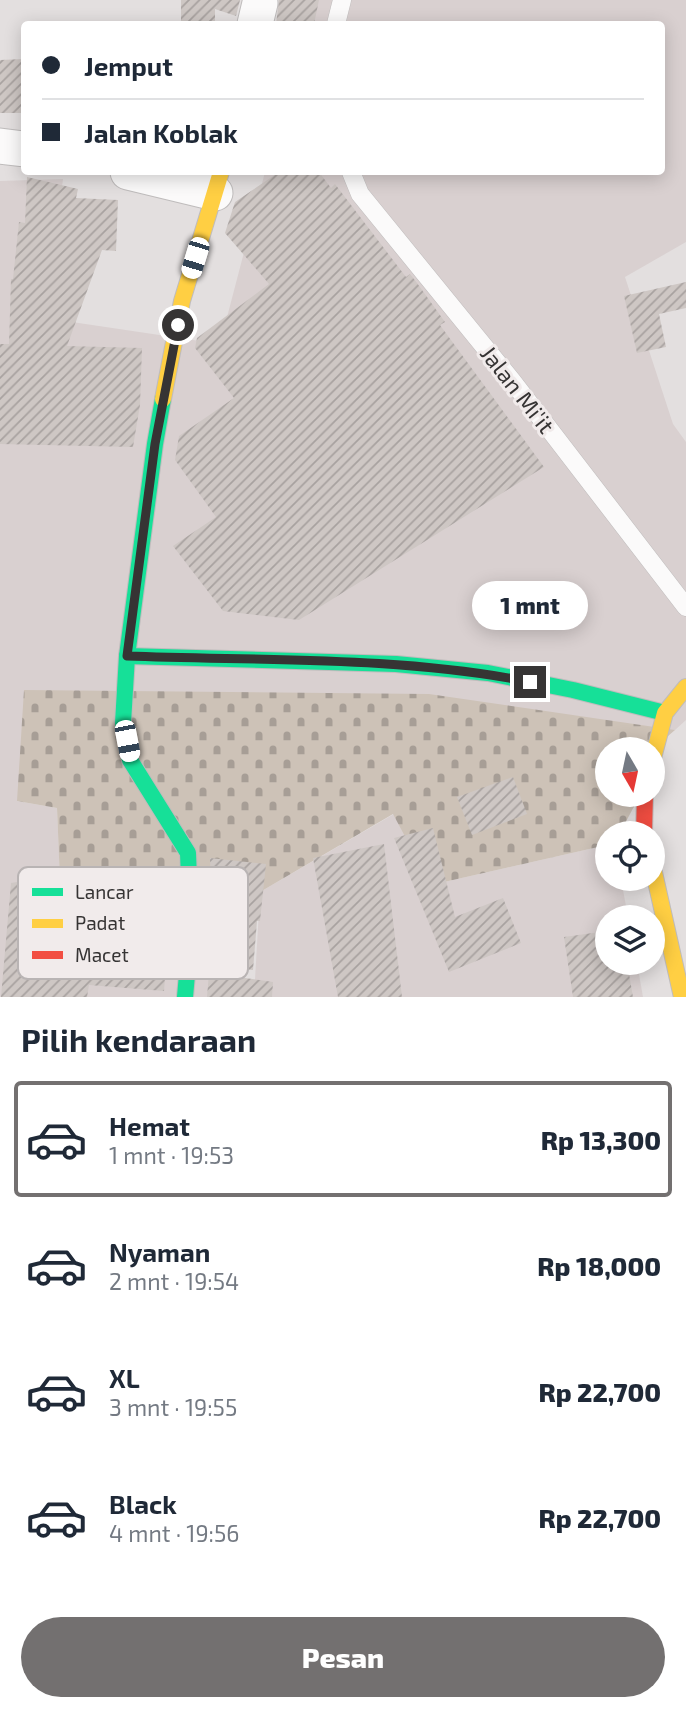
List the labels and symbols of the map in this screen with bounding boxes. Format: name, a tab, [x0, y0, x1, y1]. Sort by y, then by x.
car	[179, 235, 212, 281]
route start	[162, 309, 194, 341]
street label: Jalan Mi'it	[475, 340, 561, 439]
callout: 1 mnt	[472, 580, 588, 630]
route end	[514, 666, 546, 698]
car	[113, 718, 142, 764]
north arrow	[595, 737, 665, 807]
legend	[18, 867, 248, 979]
text: Lancar	[75, 880, 134, 903]
text: Padat	[75, 911, 125, 934]
text: Macet	[75, 943, 129, 966]

